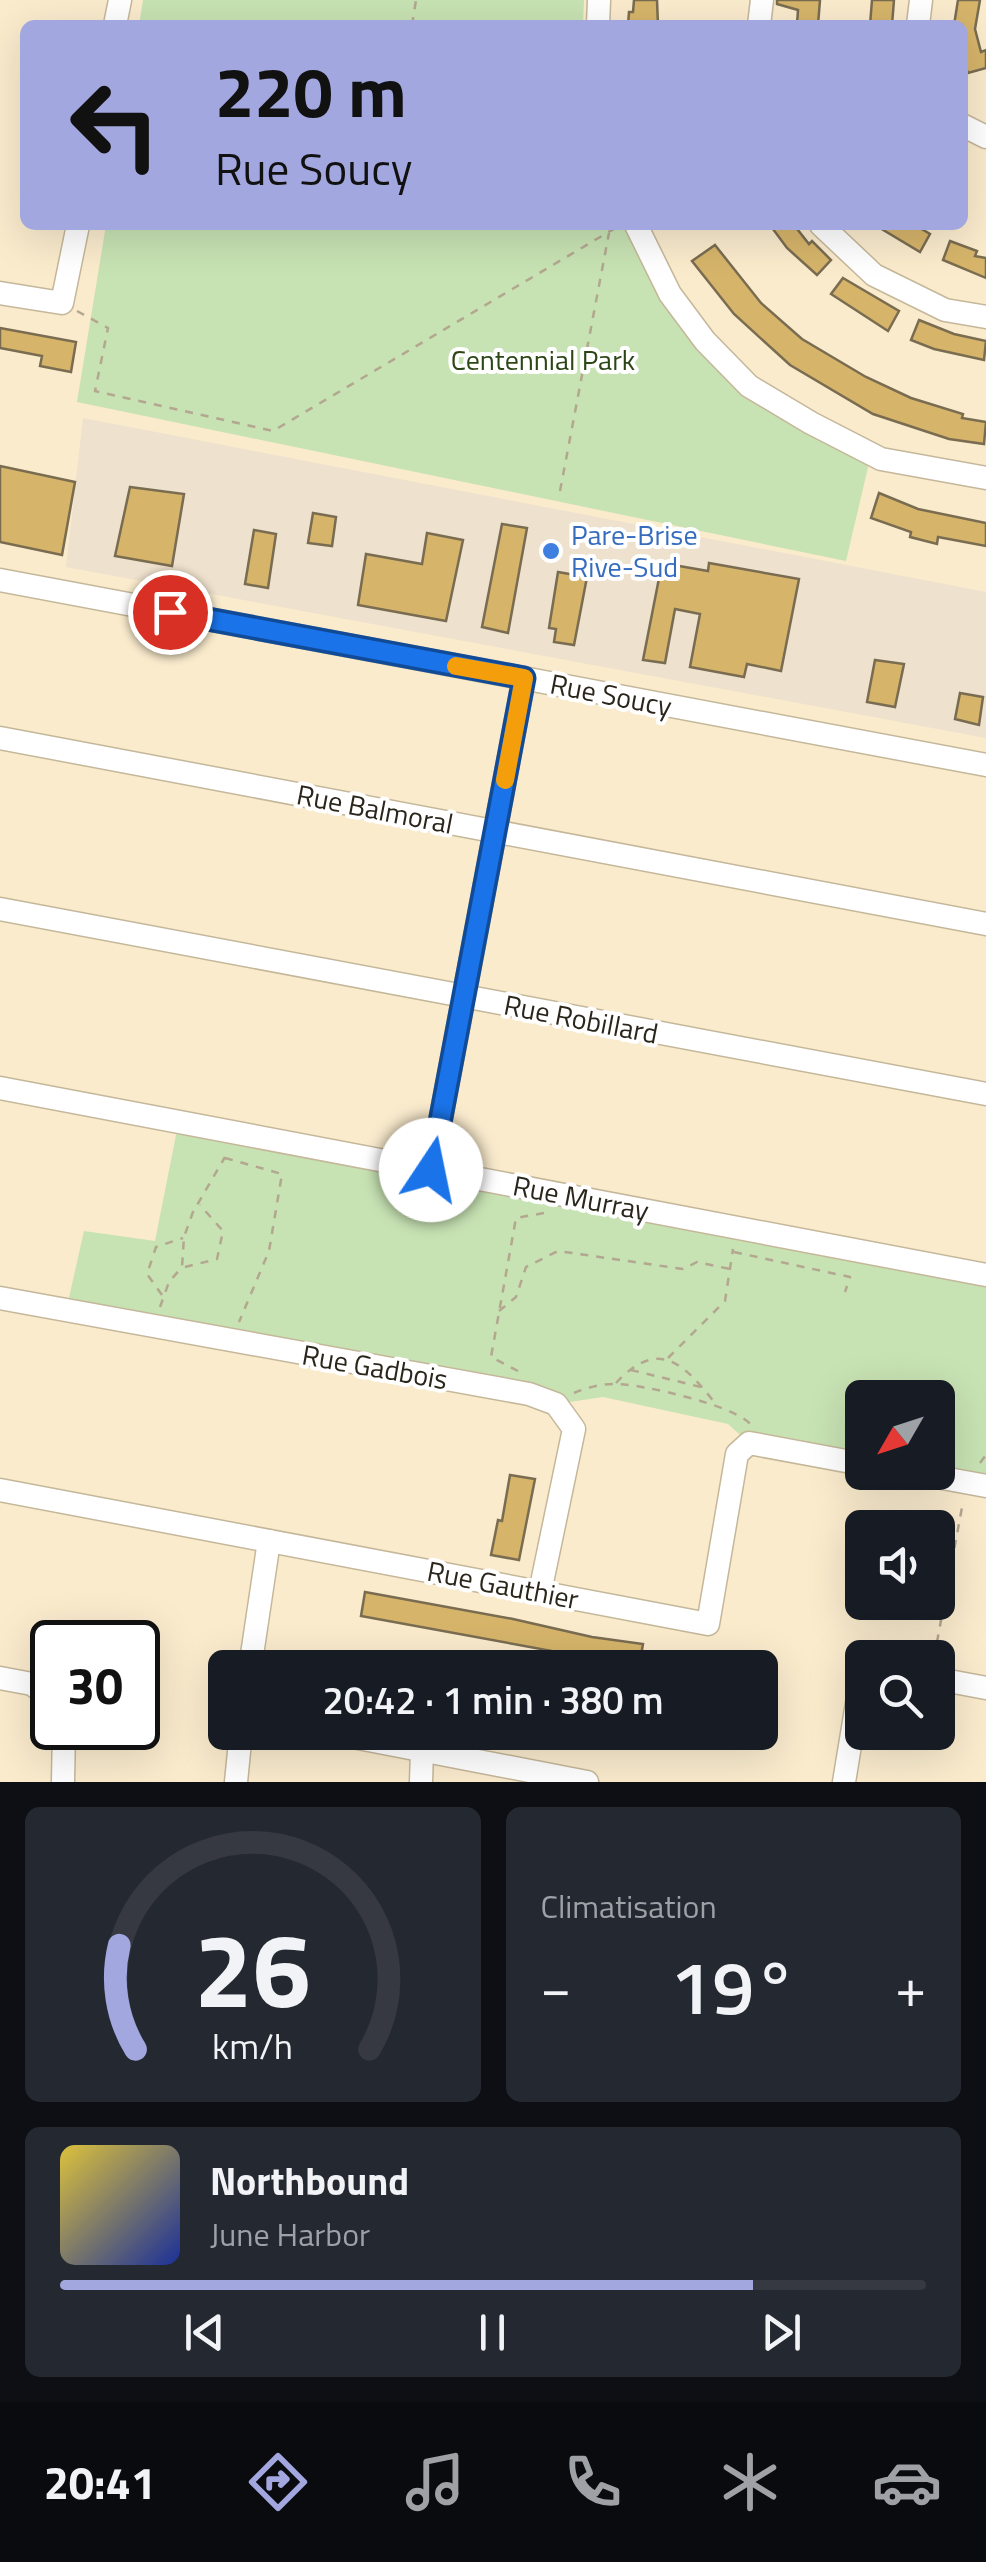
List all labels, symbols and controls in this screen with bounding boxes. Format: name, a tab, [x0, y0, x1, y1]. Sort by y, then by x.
text: 220 m	[215, 38, 407, 144]
icon: left	[50, 60, 180, 190]
text: Rue Soucy	[215, 134, 413, 202]
park label: Centennial Park	[451, 338, 635, 381]
place label: Pare-Brise Rive-Sud	[571, 513, 698, 588]
marker: Pare-Brise Rive-Sud	[540, 540, 562, 562]
pin	[128, 570, 213, 655]
icon: arrive	[143, 585, 198, 640]
street label: Rue Soucy	[547, 662, 676, 727]
street label: Rue Balmoral	[293, 772, 457, 845]
street label: Rue Robillard	[500, 983, 662, 1055]
position arrow	[379, 1118, 483, 1222]
street label: Rue Murray	[509, 1163, 653, 1232]
street label: Rue Gadbois	[299, 1333, 451, 1400]
north arrow	[845, 1380, 955, 1490]
map controls	[845, 1380, 955, 1750]
button: sound	[845, 1510, 955, 1620]
street label: Rue Gauthier	[424, 1549, 583, 1620]
speed limit sign: 30	[30, 1620, 160, 1750]
button: search	[845, 1640, 955, 1750]
text: 20:42 · 1 min · 380 m	[322, 1671, 664, 1729]
text: Climatisation	[541, 1882, 717, 1930]
text: 26	[195, 1889, 311, 2047]
text: 19°	[670, 1929, 796, 2043]
text: −	[541, 1945, 571, 2028]
text: +	[895, 1945, 926, 2028]
text: km/h	[212, 2018, 293, 2073]
text: Northbound	[210, 2152, 409, 2210]
text: June Harbor	[210, 2210, 370, 2258]
icon: previous	[177, 2305, 232, 2360]
icon: pause	[465, 2305, 520, 2360]
icon: next	[754, 2305, 809, 2360]
icon: directions	[243, 2447, 313, 2517]
icon: music	[400, 2447, 470, 2517]
icon: phone	[558, 2447, 628, 2517]
icon: climate	[715, 2447, 785, 2517]
icon: car	[872, 2447, 942, 2517]
text: 20:41	[44, 2448, 156, 2516]

